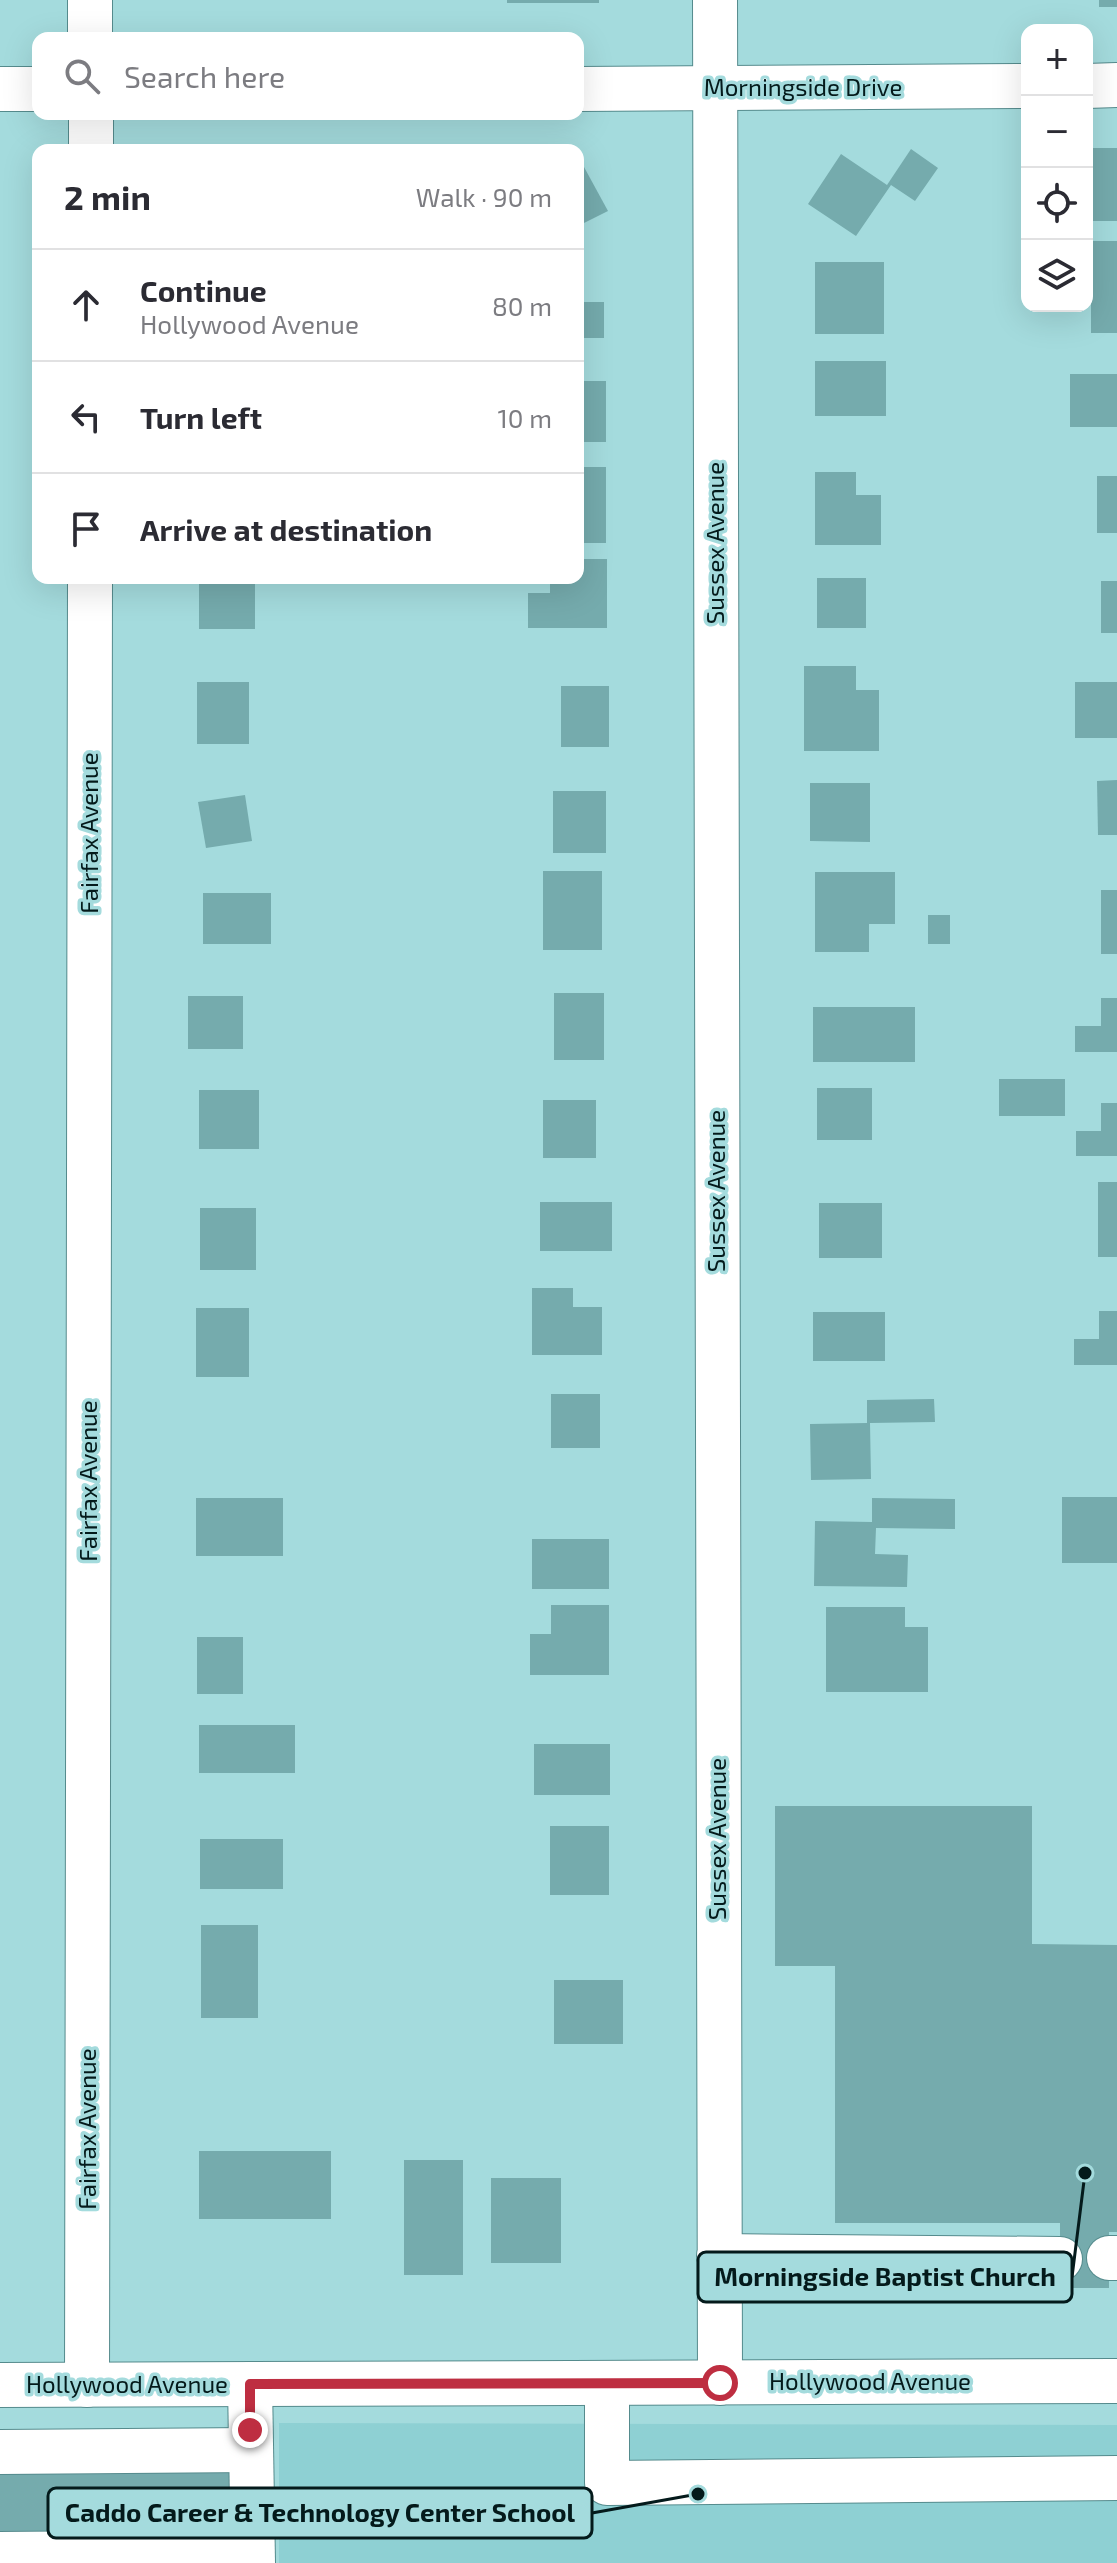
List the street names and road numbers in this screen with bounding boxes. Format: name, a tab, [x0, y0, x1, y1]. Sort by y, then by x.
street label: Morningside Drive	[704, 72, 902, 101]
street label: Sussex Avenue	[700, 462, 729, 624]
street label: Fairfax Avenue	[74, 752, 103, 914]
street label: Sussex Avenue	[701, 1110, 730, 1272]
street label: Fairfax Avenue	[73, 1400, 102, 1562]
street label: Sussex Avenue	[702, 1758, 731, 1920]
street label: Fairfax Avenue	[72, 2048, 101, 2210]
street label: Hollywood Avenue	[769, 2366, 971, 2395]
street label: Hollywood Avenue	[26, 2369, 228, 2398]

